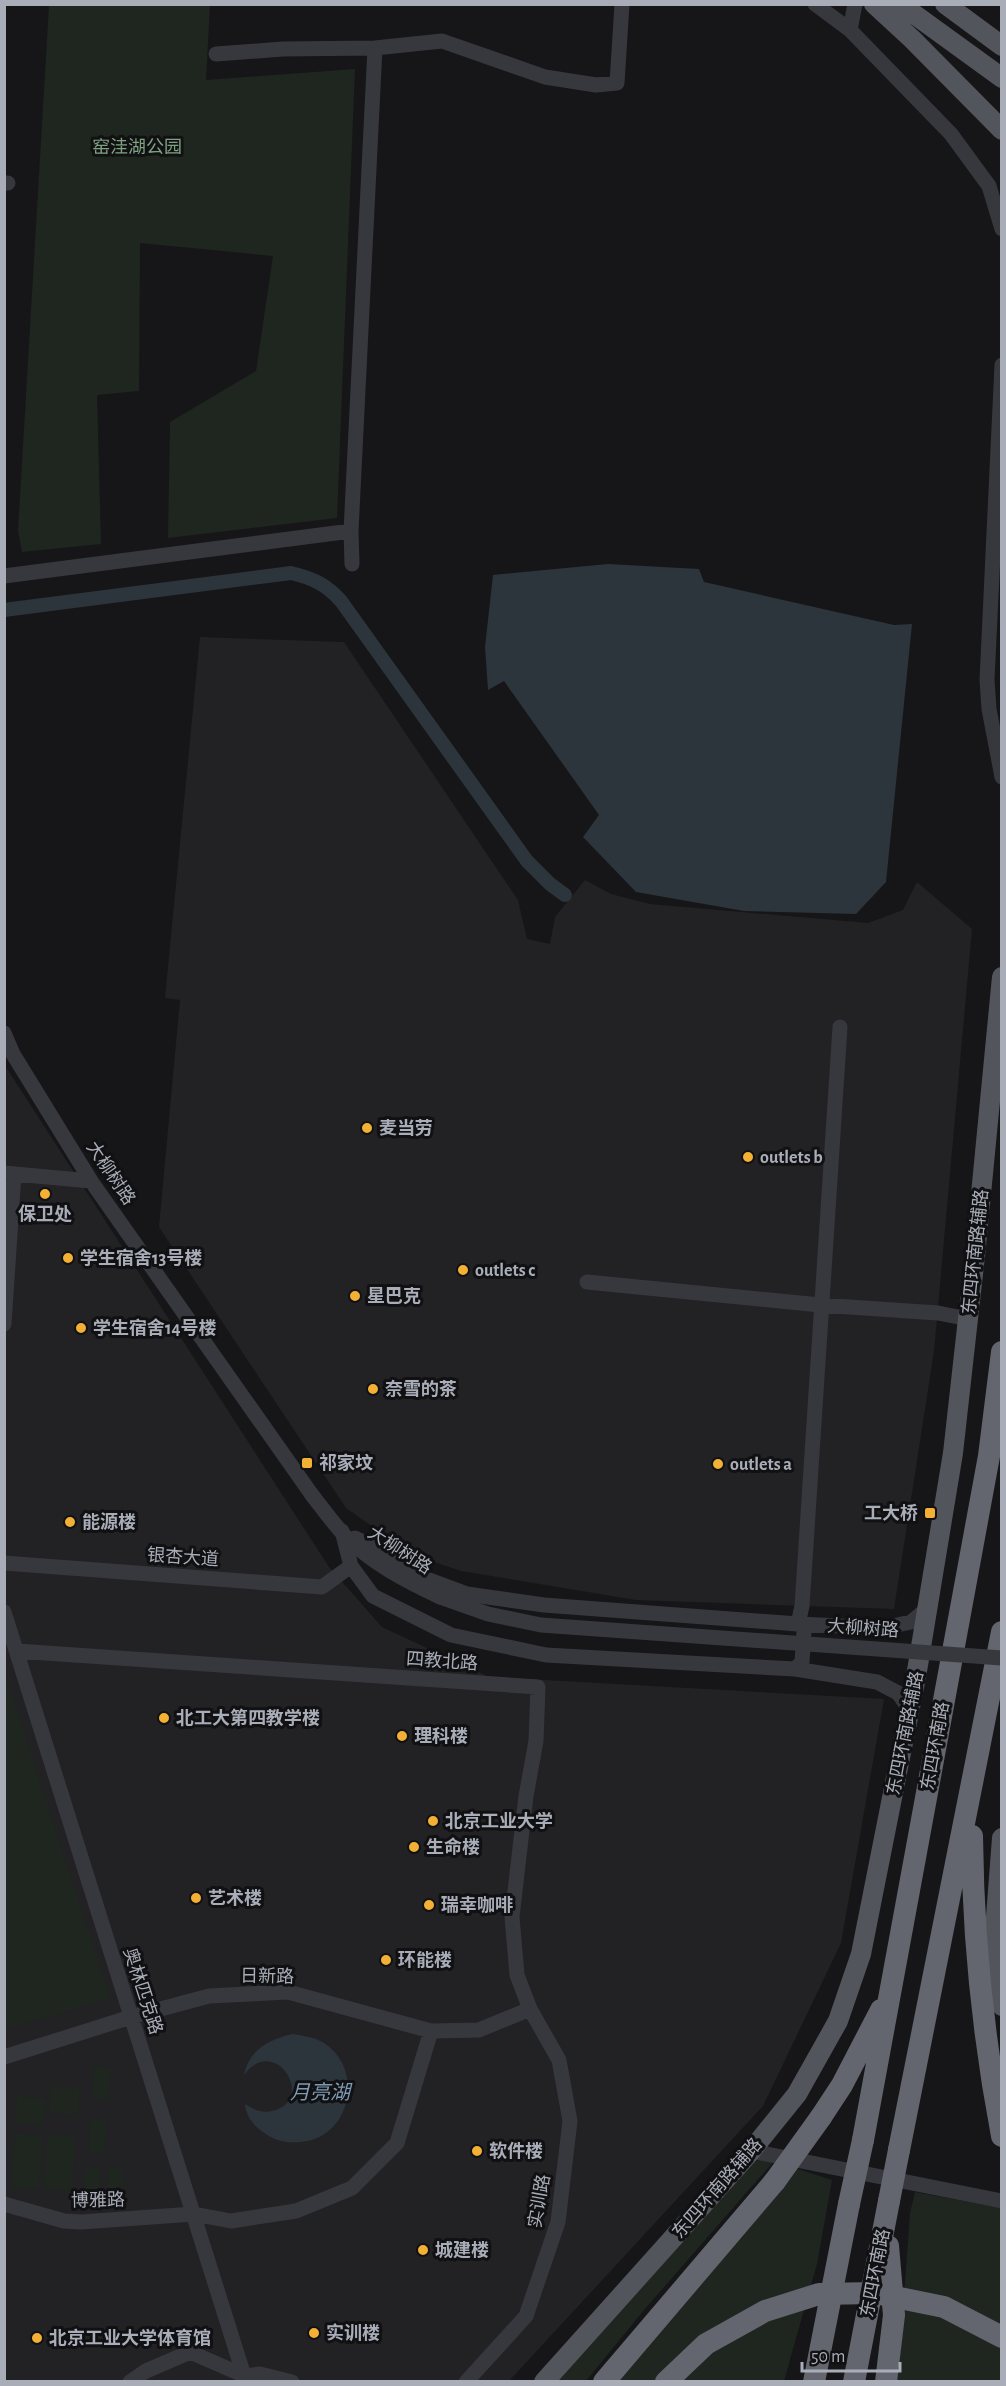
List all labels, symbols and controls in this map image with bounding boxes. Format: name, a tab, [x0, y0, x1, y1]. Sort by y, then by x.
park label: 窑洼湖公园	[92, 137, 182, 157]
place label: 麦当劳	[379, 1119, 433, 1138]
marker: 麦当劳	[360, 1121, 374, 1135]
street label: 大柳树路	[83, 1138, 139, 1208]
place label: outlets b	[760, 1149, 823, 1167]
marker: outlets b	[741, 1150, 755, 1164]
marker: 保卫处	[38, 1187, 52, 1201]
street label: 东四环南路辅路	[958, 1188, 992, 1316]
place label: 保卫处	[18, 1204, 72, 1224]
place label: 学生宿舍13号楼	[80, 1248, 202, 1268]
marker: 学生宿舍13号楼	[61, 1251, 75, 1265]
place label: outlets c	[475, 1262, 535, 1280]
marker: outlets c	[456, 1263, 470, 1277]
place label: 星巴克	[367, 1287, 421, 1306]
marker: 星巴克	[348, 1289, 362, 1303]
place label: 学生宿舍14号楼	[93, 1318, 217, 1338]
marker: 学生宿舍14号楼	[74, 1321, 88, 1335]
place label: 奈雪的茶	[385, 1379, 457, 1399]
marker: 奈雪的茶	[366, 1382, 380, 1396]
place label: 祁家坟	[319, 1453, 373, 1473]
marker: 祁家坟	[300, 1456, 314, 1470]
place label: outlets a	[730, 1456, 792, 1474]
marker: outlets a	[711, 1457, 725, 1471]
place label: 工大桥	[864, 1503, 918, 1523]
marker: 工大桥	[923, 1506, 937, 1520]
place label: 能源楼	[82, 1512, 136, 1532]
marker: 能源楼	[63, 1515, 77, 1529]
street label: 大柳树路	[364, 1522, 436, 1578]
street label: 银杏大道	[146, 1545, 220, 1569]
street label: 大柳树路	[826, 1616, 900, 1640]
street label: 四教北路	[405, 1649, 479, 1673]
street label: 东四环南路辅路	[883, 1669, 927, 1797]
street label: 东四环南路	[917, 1700, 953, 1792]
place label: 北工大第四教学楼	[176, 1708, 320, 1728]
marker: 北工大第四教学楼	[157, 1711, 171, 1725]
place label: 理科楼	[414, 1727, 468, 1746]
marker: 理科楼	[395, 1729, 409, 1743]
place label: 北京工业大学	[445, 1811, 553, 1831]
marker: 北京工业大学	[426, 1814, 440, 1828]
place label: 生命楼	[426, 1837, 480, 1857]
marker: 生命楼	[407, 1840, 421, 1854]
place label: 艺术楼	[208, 1889, 262, 1908]
marker: 艺术楼	[189, 1891, 203, 1905]
place label: 瑞幸咖啡	[441, 1896, 513, 1915]
marker: 瑞幸咖啡	[422, 1898, 436, 1912]
street label: 奥林匹克路	[120, 1945, 166, 2037]
place label: 环能楼	[398, 1950, 452, 1970]
marker: 环能楼	[379, 1953, 393, 1967]
street label: 日新路	[240, 1966, 294, 1986]
water label: 月亮湖	[290, 2082, 353, 2103]
street label: 东四环南路辅路	[668, 2134, 766, 2242]
place label: 软件楼	[489, 2141, 543, 2161]
marker: 软件楼	[470, 2144, 484, 2158]
street label: 实训路	[524, 2173, 554, 2229]
street label: 博雅路	[71, 2190, 125, 2210]
street label: 东四环南路	[857, 2227, 893, 2319]
place label: 城建楼	[435, 2240, 489, 2260]
marker: 城建楼	[416, 2243, 430, 2257]
place label: 实训楼	[326, 2323, 380, 2343]
marker: 实训楼	[307, 2326, 321, 2340]
place label: 北京工业大学体育馆	[49, 2328, 211, 2348]
marker: 北京工业大学体育馆	[30, 2331, 44, 2345]
scale bar	[802, 2335, 900, 2373]
text: 50 m	[811, 2348, 845, 2366]

